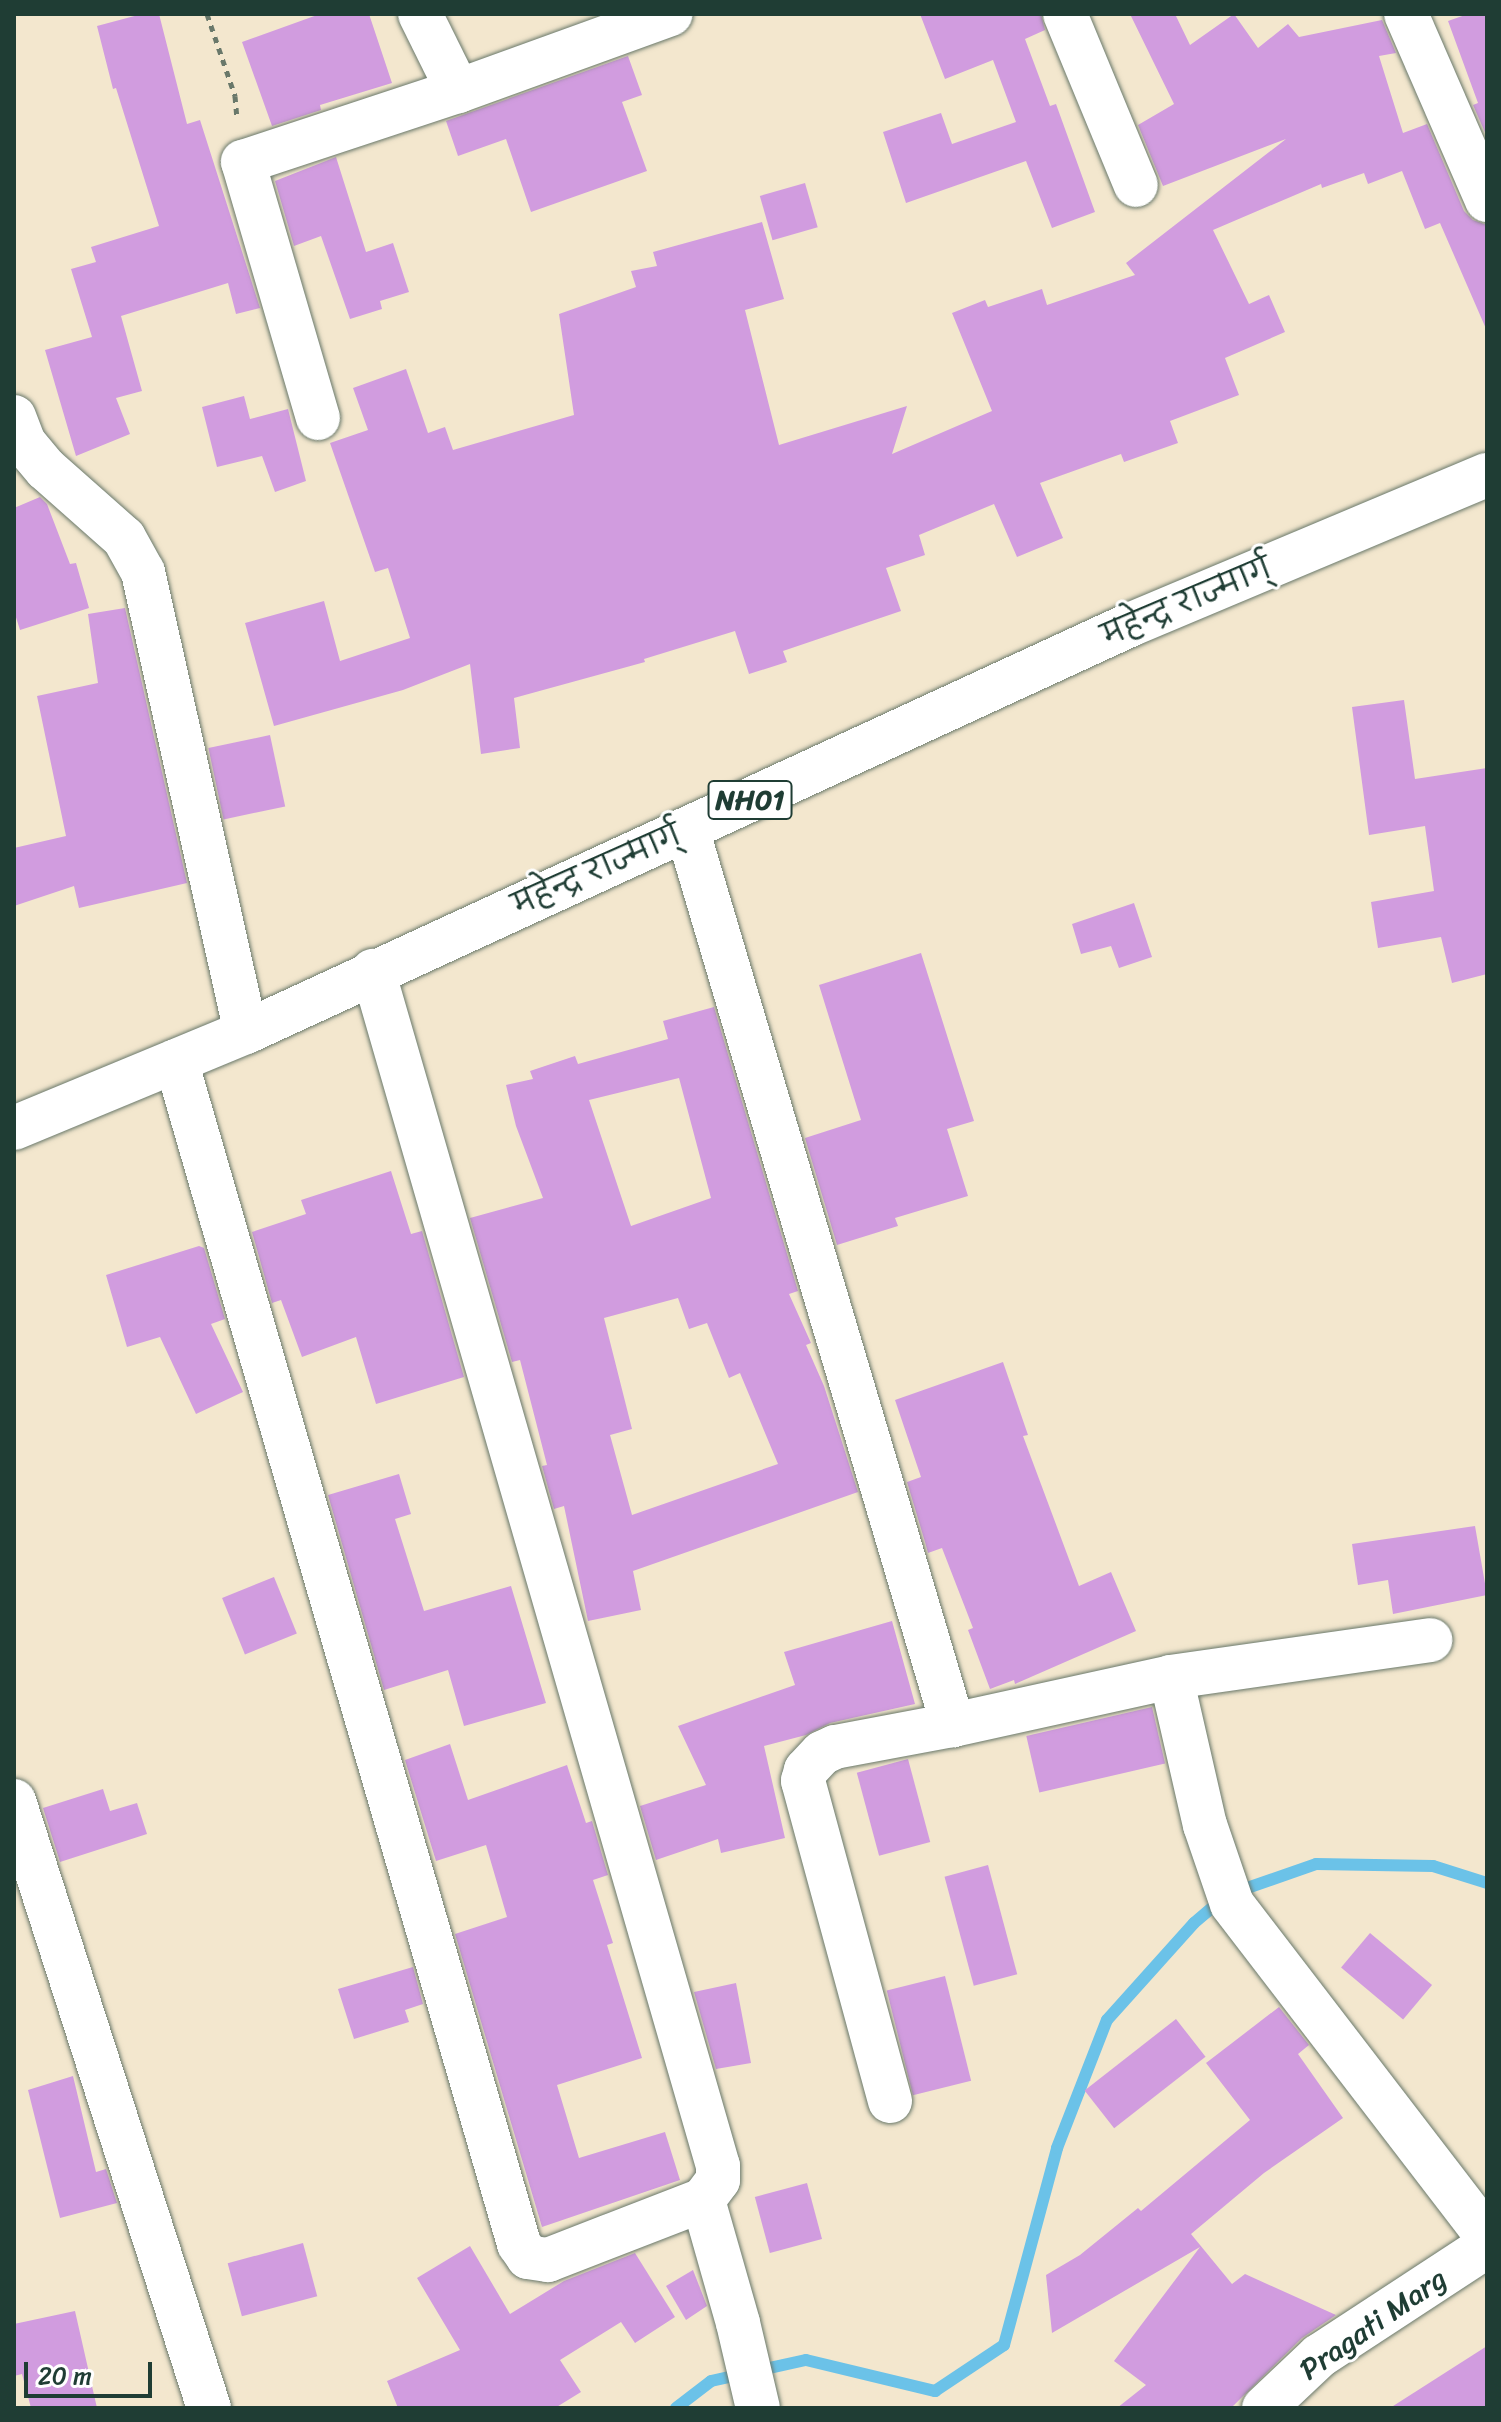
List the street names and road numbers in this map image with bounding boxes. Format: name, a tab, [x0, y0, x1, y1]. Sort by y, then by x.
street label: महेन्द्र राज्मार्ग्	[1097, 550, 1277, 654]
road number: NH01	[706, 776, 794, 824]
street label: महेन्द्र राज्मार्ग्	[507, 817, 687, 923]
street label: Pragati Marg	[1293, 2260, 1453, 2388]

